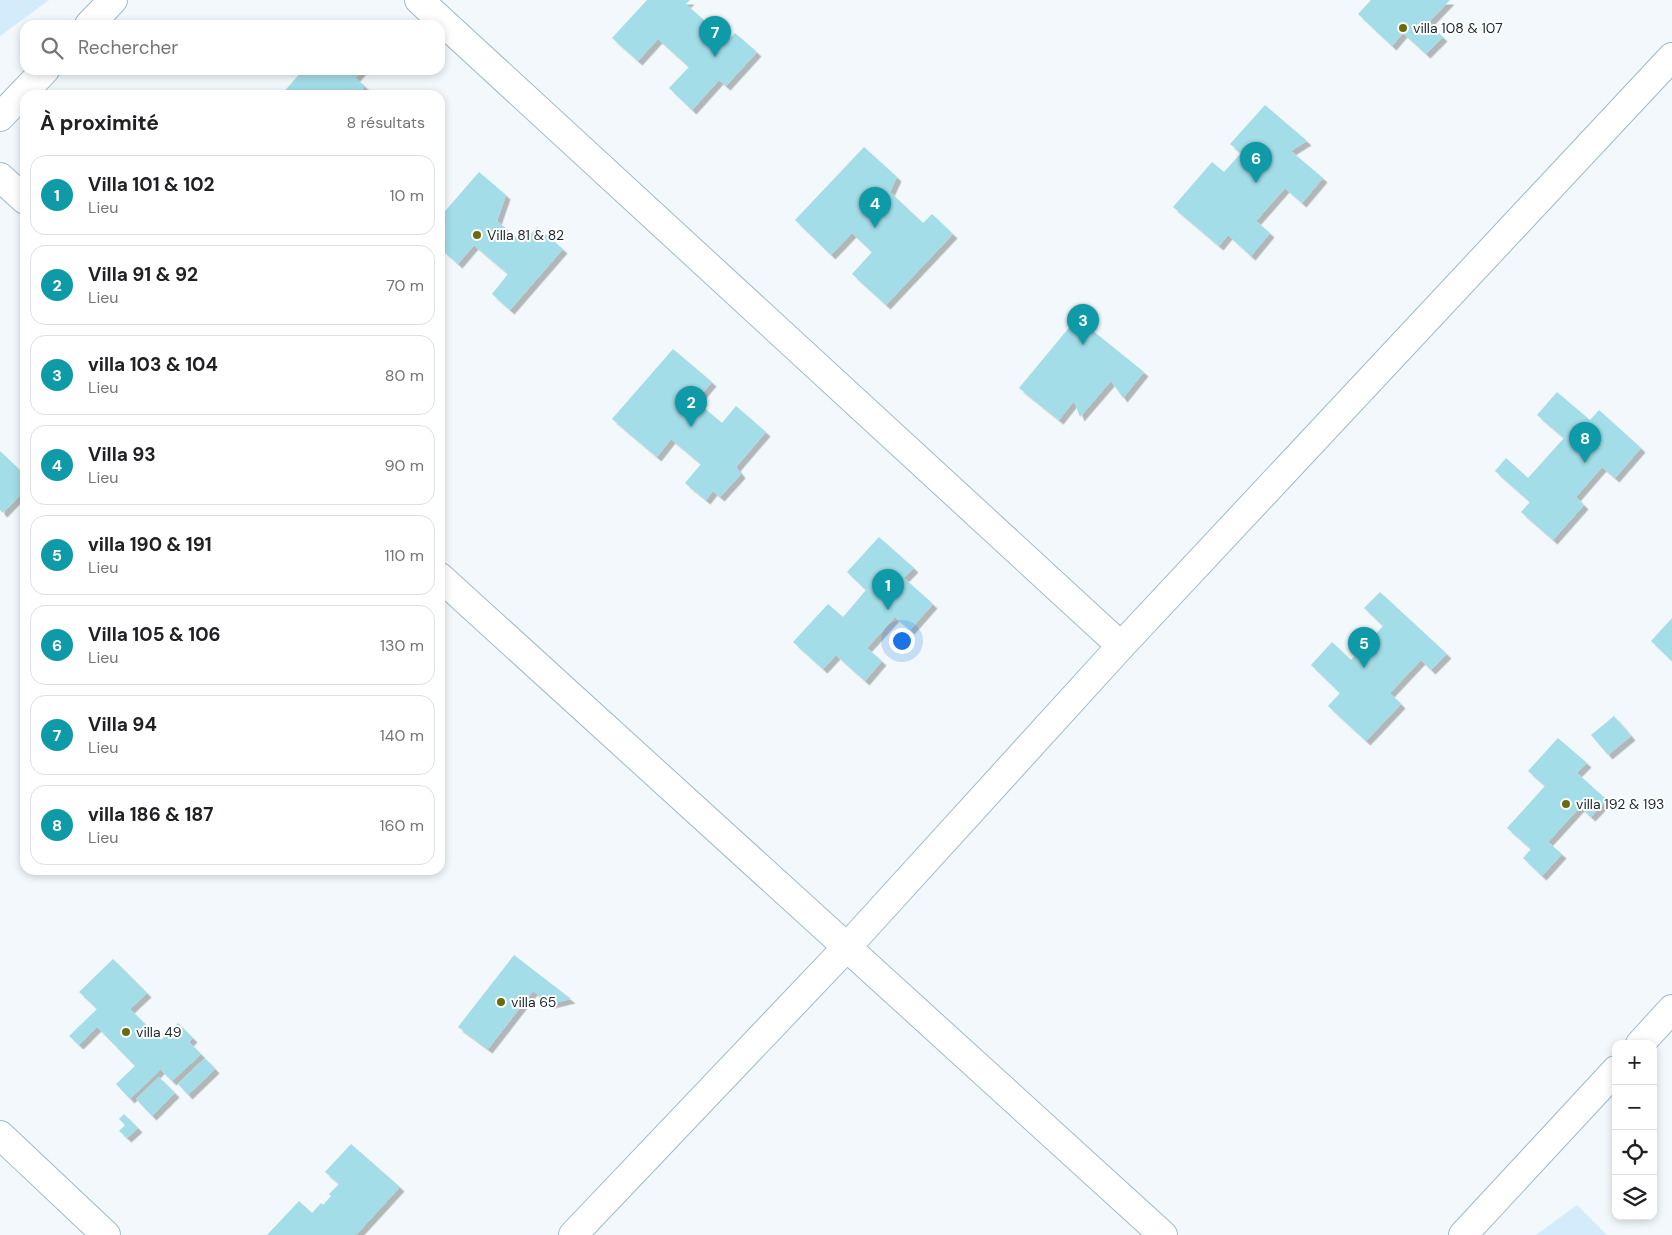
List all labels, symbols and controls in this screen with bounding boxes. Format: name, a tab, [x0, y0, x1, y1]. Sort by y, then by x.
pin: 7	[699, 16, 731, 57]
place label: villa 108 & 107	[1413, 19, 1503, 37]
search box	[20, 20, 445, 75]
marker: villa 108 & 107	[1397, 22, 1409, 34]
icon: search	[38, 34, 66, 62]
text: Rechercher	[78, 35, 178, 60]
text: À proximité	[40, 109, 159, 137]
text: 8 résultats	[346, 112, 425, 133]
pin: 6	[1240, 142, 1272, 183]
text: Villa 101 & 102	[88, 172, 215, 197]
text: 1	[54, 185, 60, 206]
text: 10 m	[390, 185, 424, 206]
pin: 4	[859, 187, 891, 228]
text: Lieu	[88, 197, 119, 218]
place label: Villa 81 & 82	[487, 226, 564, 244]
marker: Villa 81 & 82	[471, 229, 483, 241]
text: Villa 91 & 92	[88, 262, 198, 287]
text: 2	[52, 275, 62, 296]
text: 70 m	[386, 275, 424, 296]
text: Lieu	[88, 287, 119, 308]
pin: 3	[1067, 304, 1099, 345]
text: villa 103 & 104	[88, 352, 218, 377]
text: 3	[52, 365, 62, 386]
text: 80 m	[385, 365, 424, 386]
text: Lieu	[88, 377, 119, 398]
pin: 2	[675, 386, 707, 427]
pin: 8	[1569, 422, 1601, 463]
text: Villa 93	[88, 442, 156, 467]
text: 4	[52, 455, 62, 476]
text: 90 m	[384, 455, 424, 476]
text: Lieu	[88, 467, 119, 488]
text: villa 190 & 191	[88, 532, 212, 557]
text: 5	[52, 545, 62, 566]
text: 110 m	[385, 545, 424, 566]
text: Lieu	[88, 557, 119, 578]
pin: 1	[872, 569, 904, 610]
text: Villa 105 & 106	[88, 622, 221, 647]
pin: 5	[1348, 627, 1380, 668]
your location	[889, 628, 915, 654]
text: 6	[52, 635, 62, 656]
text: 130 m	[380, 635, 424, 656]
text: Lieu	[88, 647, 119, 668]
text: Villa 94	[88, 712, 157, 737]
text: 7	[53, 725, 61, 746]
text: 140 m	[380, 725, 424, 746]
text: Lieu	[88, 737, 119, 758]
place label: villa 192 & 193	[1576, 795, 1664, 813]
marker: villa 192 & 193	[1560, 798, 1572, 810]
text: villa 186 & 187	[88, 802, 213, 827]
text: 8	[52, 815, 62, 836]
text: 160 m	[380, 815, 424, 836]
text: Lieu	[88, 827, 119, 848]
place label: villa 65	[511, 993, 556, 1011]
marker: villa 65	[495, 996, 507, 1008]
place label: villa 49	[136, 1023, 182, 1041]
marker: villa 49	[120, 1026, 132, 1038]
map controls	[1612, 1040, 1657, 1220]
button: +	[1612, 1040, 1657, 1085]
button: −	[1612, 1085, 1657, 1130]
button: locate	[1612, 1130, 1657, 1175]
button: layers	[1612, 1175, 1657, 1220]

